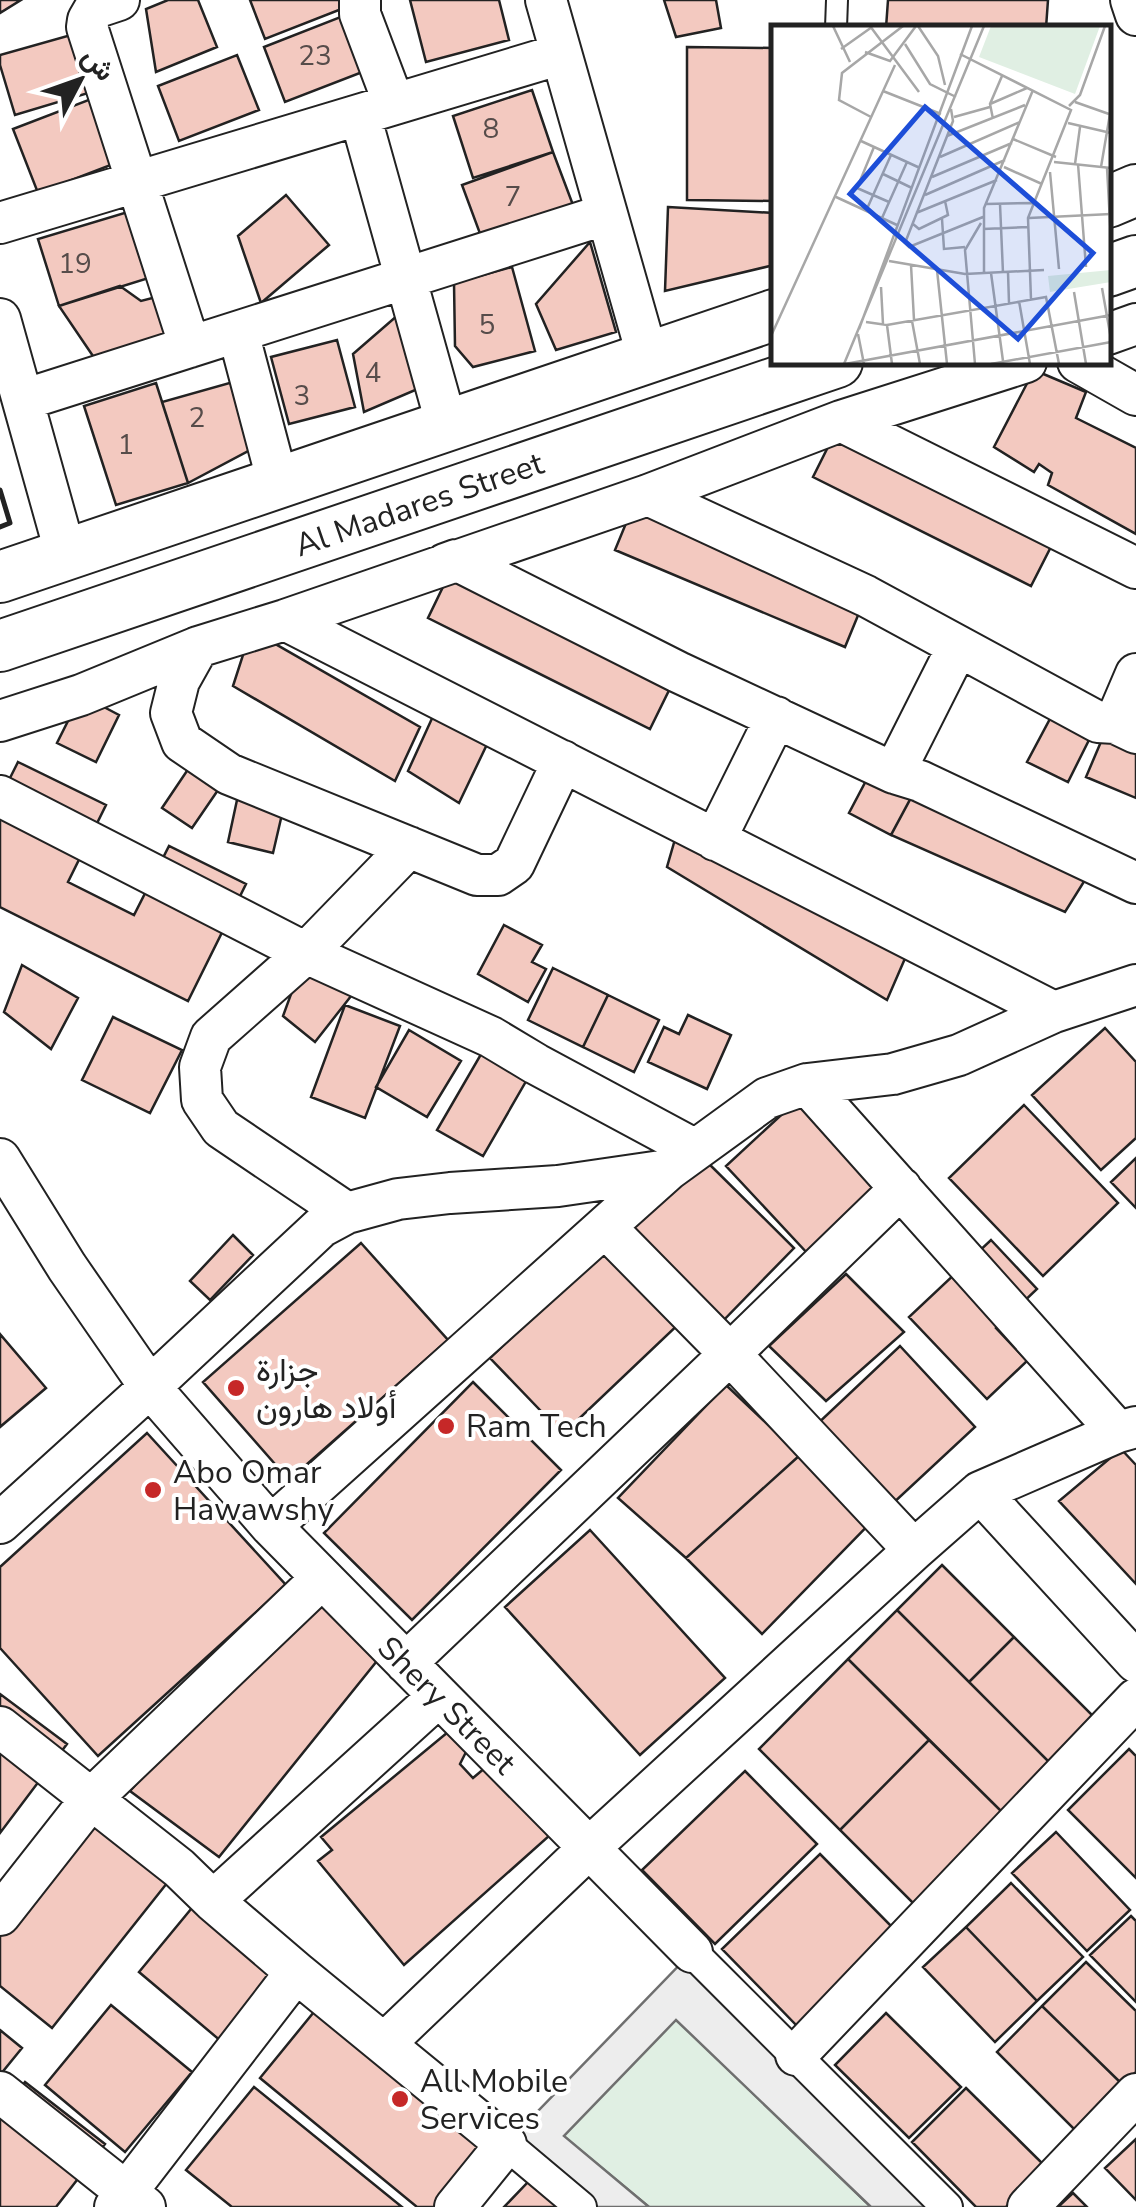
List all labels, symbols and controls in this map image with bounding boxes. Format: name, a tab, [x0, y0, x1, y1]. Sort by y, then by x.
inset map	[771, 25, 1111, 365]
north arrow	[30, 30, 130, 130]
house number: 23	[298, 37, 332, 75]
text: ش	[73, 39, 123, 89]
house number: 8	[483, 110, 499, 148]
house number: 7	[505, 178, 521, 216]
house number: 19	[58, 245, 92, 283]
house number: 5	[479, 306, 495, 344]
house number: 4	[365, 354, 381, 392]
house number: 3	[294, 377, 310, 415]
house number: 2	[189, 399, 205, 437]
house number: 1	[118, 426, 134, 464]
street label: Al Madares Street	[289, 442, 550, 567]
place label: جزارة أولاد هارون	[256, 1349, 396, 1429]
marker: جزارة أولاد هارون	[225, 1377, 247, 1399]
place label: Ram Tech	[466, 1405, 607, 1448]
marker: Ram Tech	[435, 1415, 457, 1437]
place label: Abo Omar Hawawshy	[173, 1451, 335, 1531]
marker: Abo Omar Hawawshy	[142, 1479, 164, 1501]
street label: Shery Street	[368, 1627, 526, 1785]
place label: All Mobile Services	[420, 2060, 568, 2140]
marker: All Mobile Services	[389, 2088, 411, 2110]

